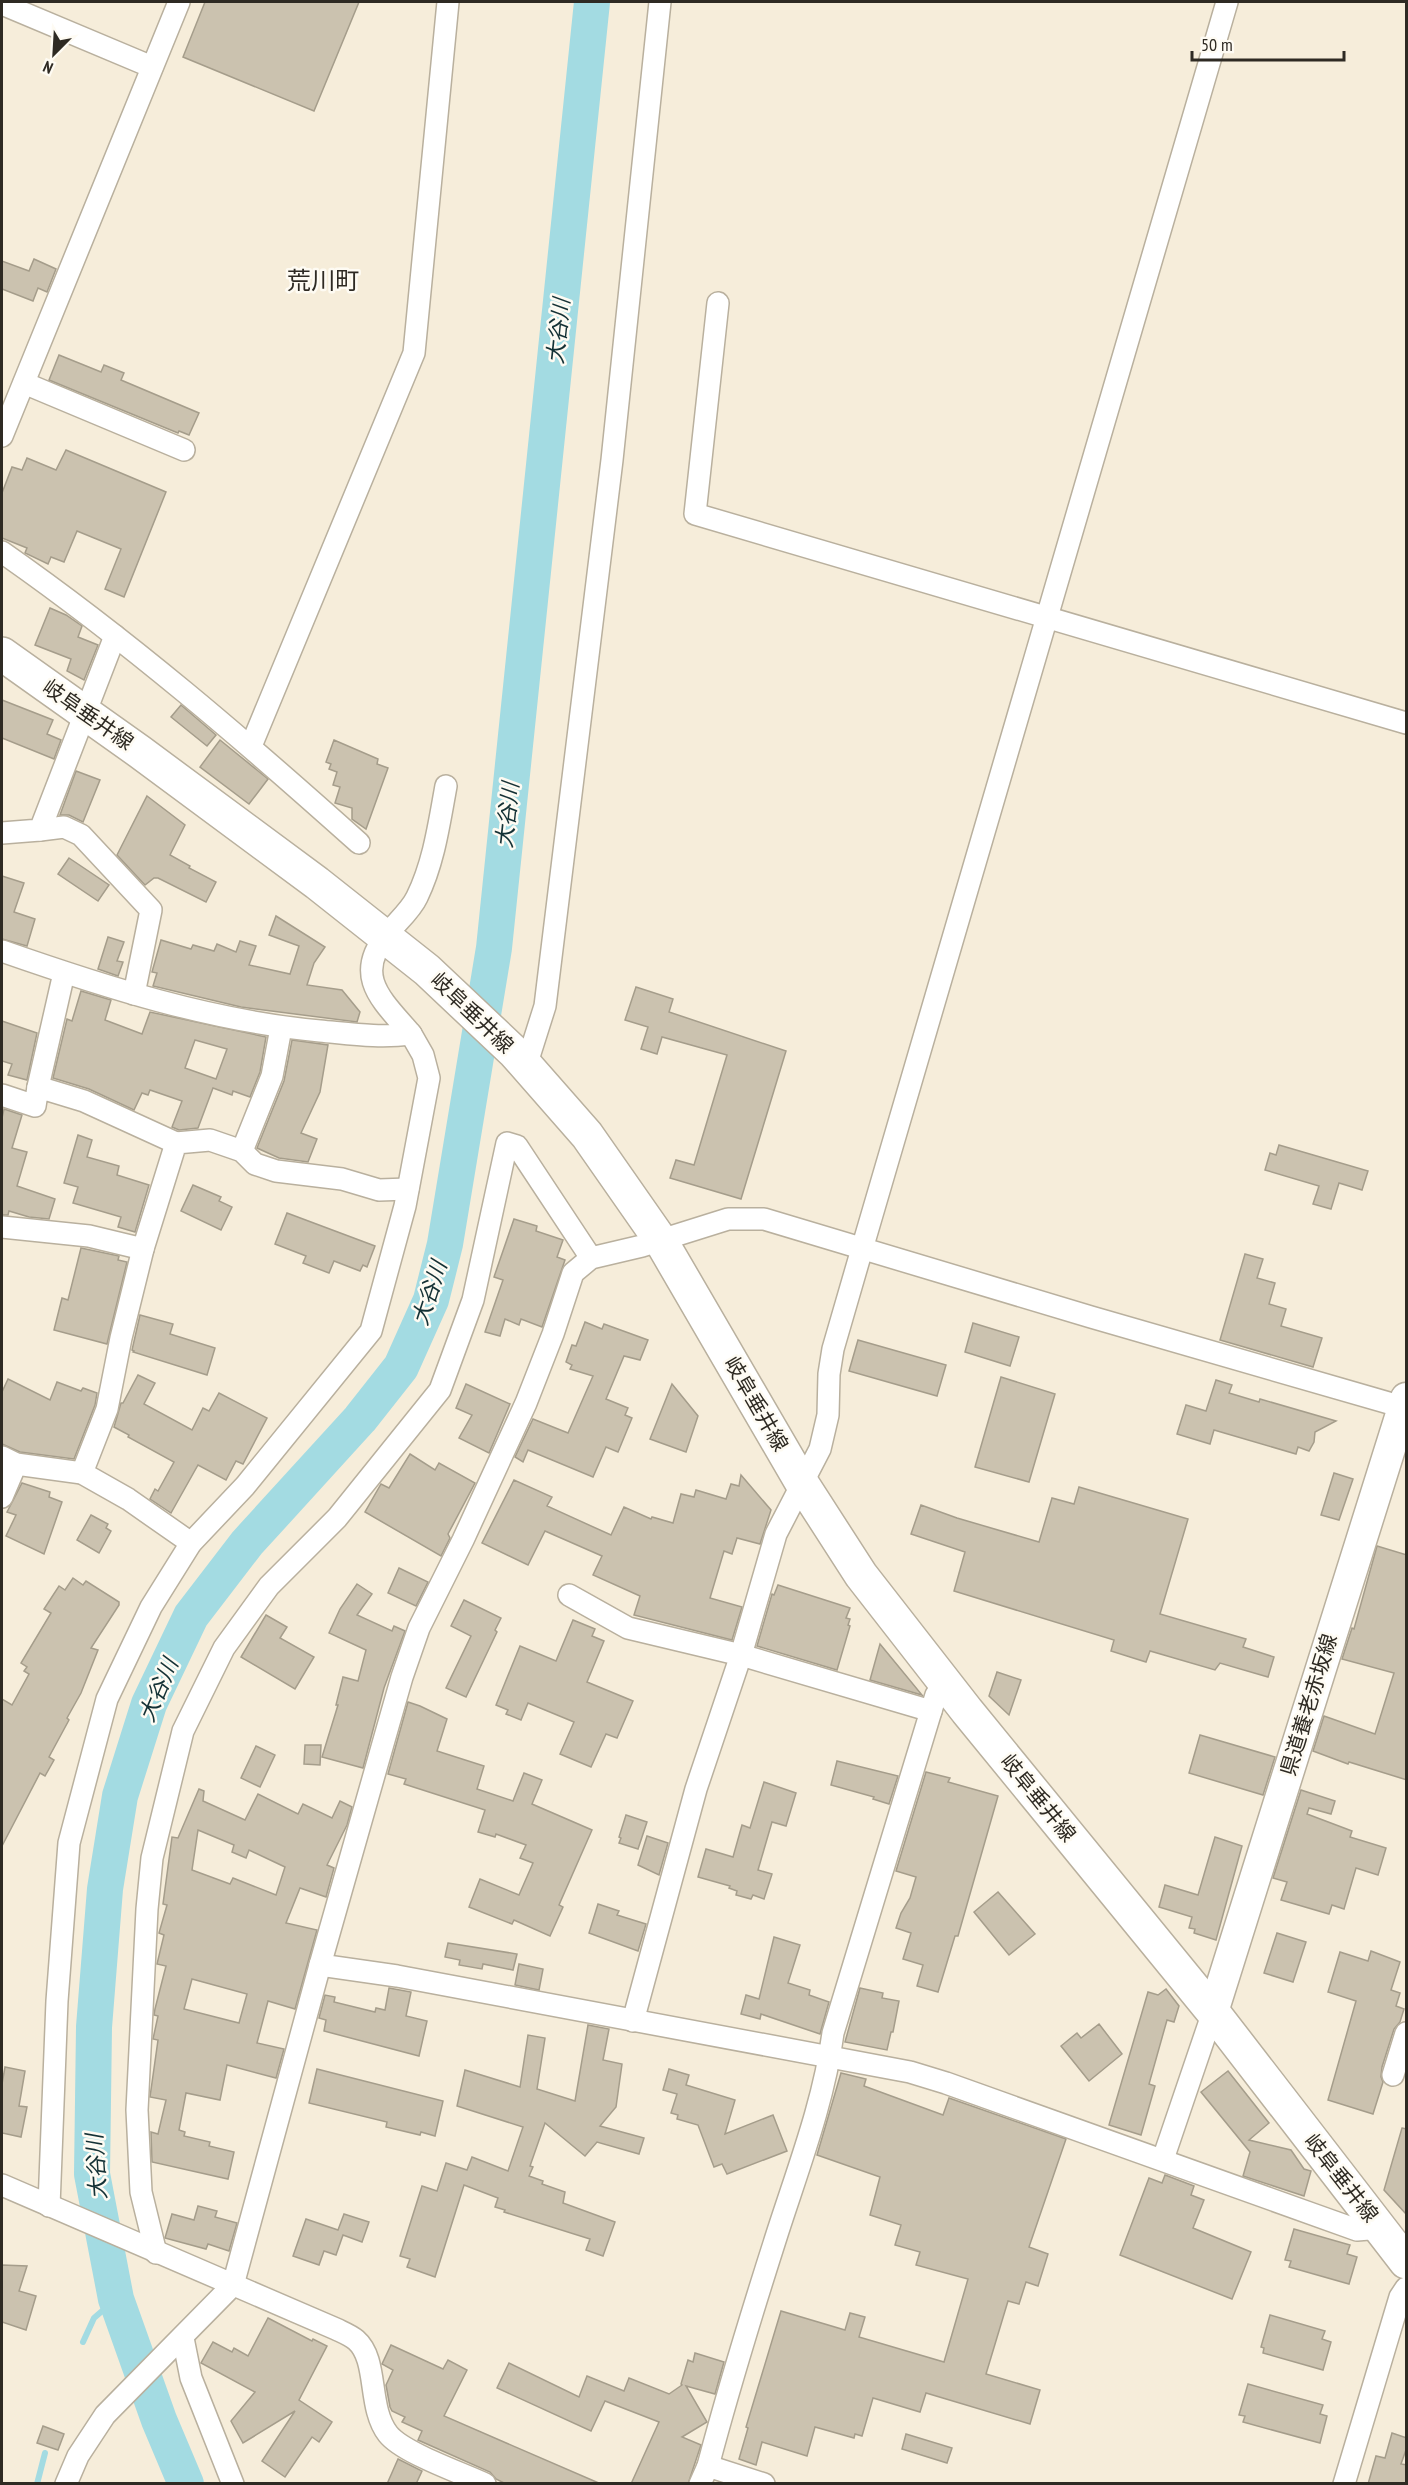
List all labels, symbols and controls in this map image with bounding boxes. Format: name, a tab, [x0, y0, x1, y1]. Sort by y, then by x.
north arrow	[24, 24, 84, 84]
scale bar	[1192, 24, 1344, 62]
text: 50 m	[1201, 33, 1233, 56]
text: N	[40, 57, 56, 79]
district label: 荒川町	[287, 265, 359, 296]
water label: 大谷川	[541, 295, 576, 365]
street label: 岐阜垂井線	[38, 673, 139, 756]
water label: 大谷川	[490, 779, 525, 849]
street label: 岐阜垂井線	[425, 966, 519, 1059]
water label: 大谷川	[405, 1255, 453, 1329]
street label: 岐阜垂井線	[718, 1352, 794, 1456]
street label: 県道養老赤坂線	[1274, 1631, 1343, 1779]
water label: 大谷川	[132, 1652, 185, 1726]
street label: 岐阜垂井線	[995, 1748, 1082, 1847]
street label: 岐阜垂井線	[1298, 2128, 1384, 2227]
water label: 大谷川	[80, 2131, 112, 2201]

